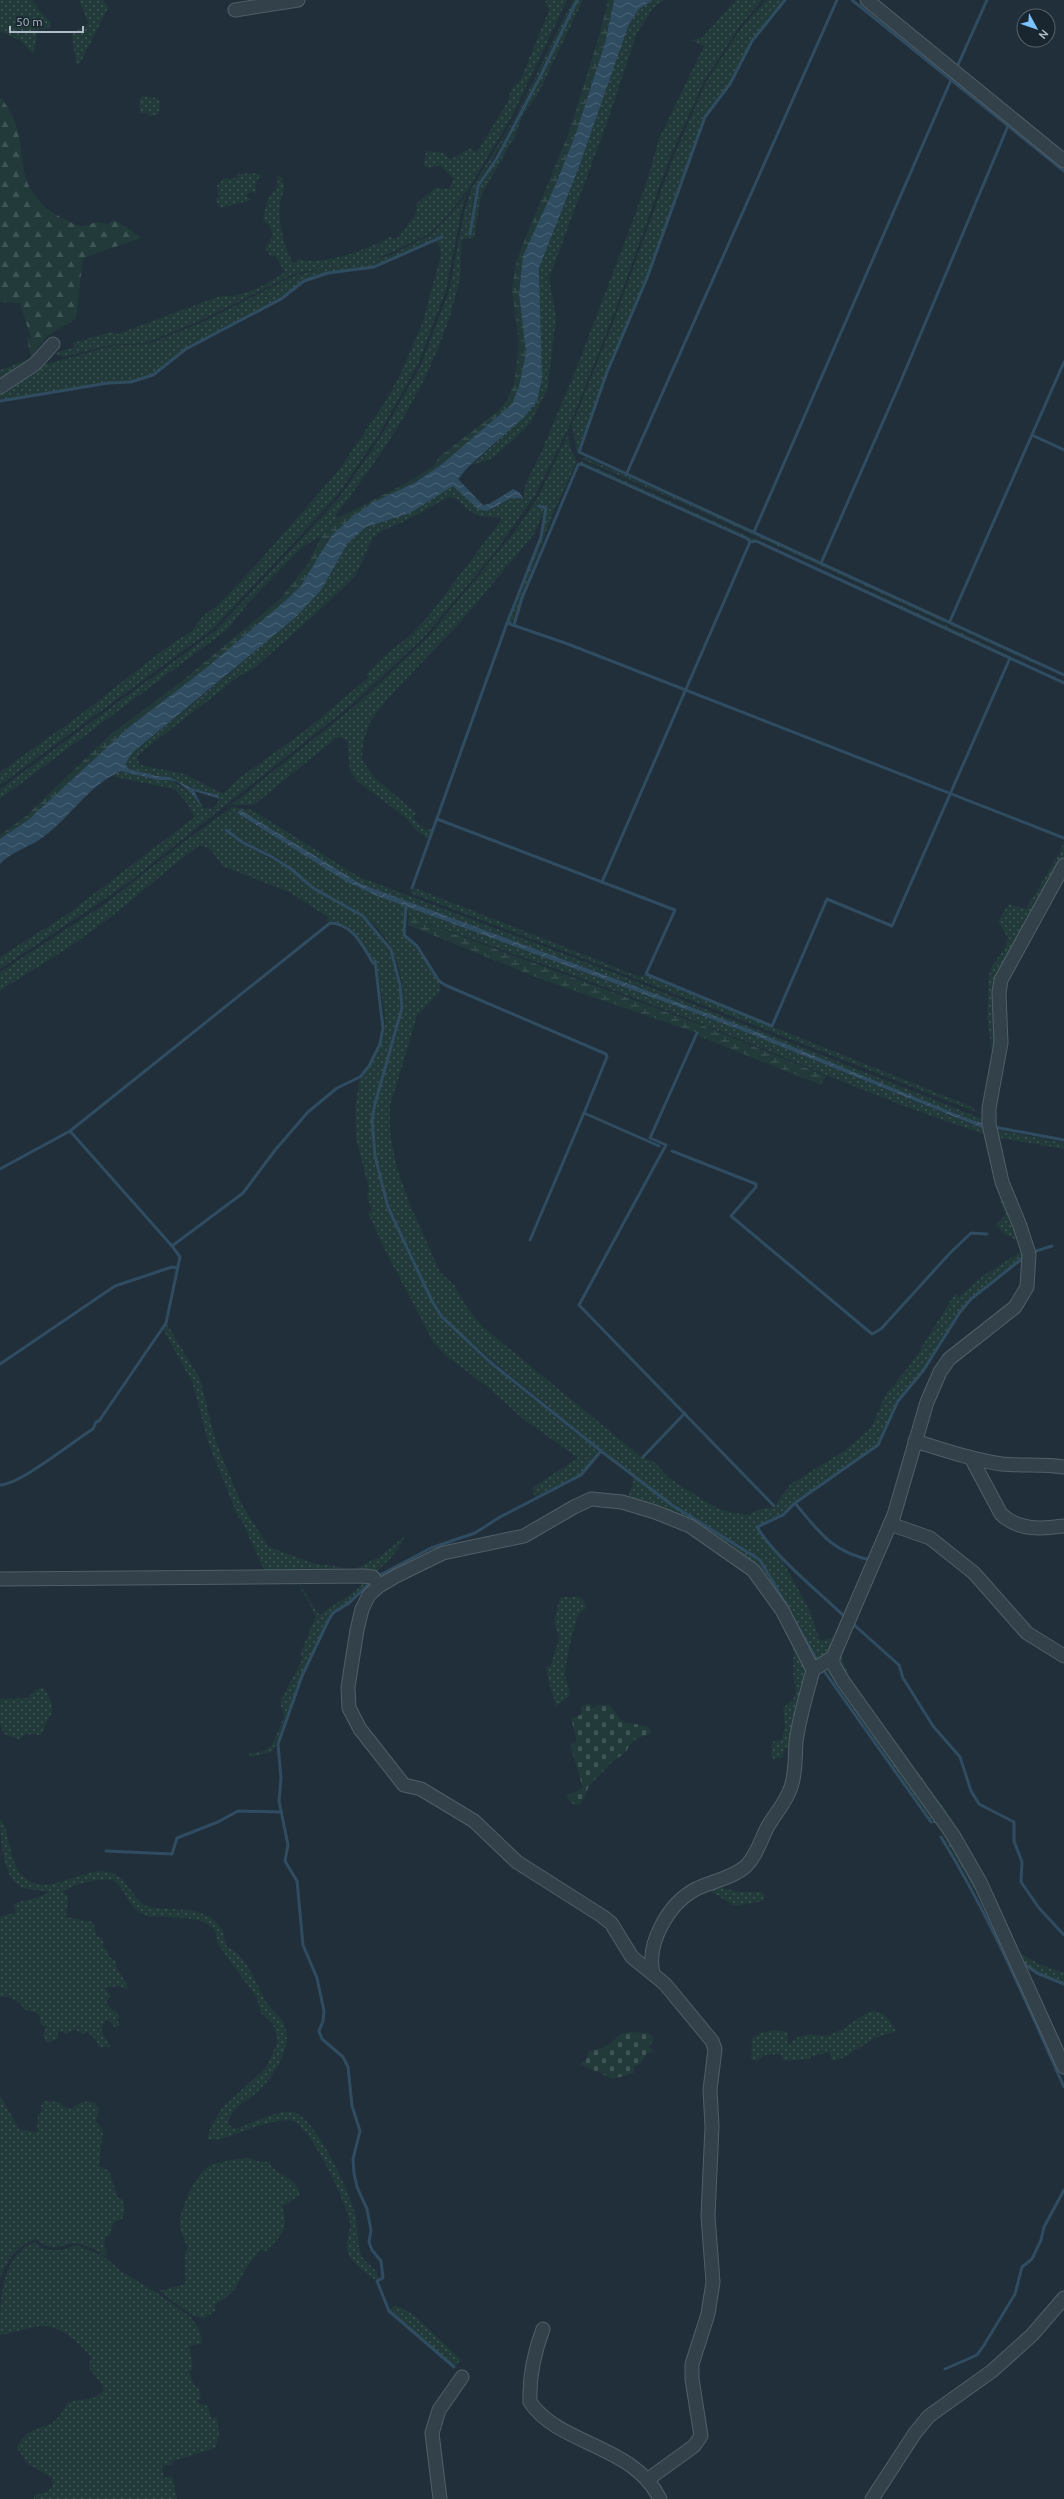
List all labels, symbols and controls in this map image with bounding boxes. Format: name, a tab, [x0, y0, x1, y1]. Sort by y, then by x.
scale bar	[10, 8, 83, 34]
north arrow	[1016, 8, 1056, 48]
text: 50 m	[16, 15, 43, 28]
text: N	[1036, 27, 1051, 41]

